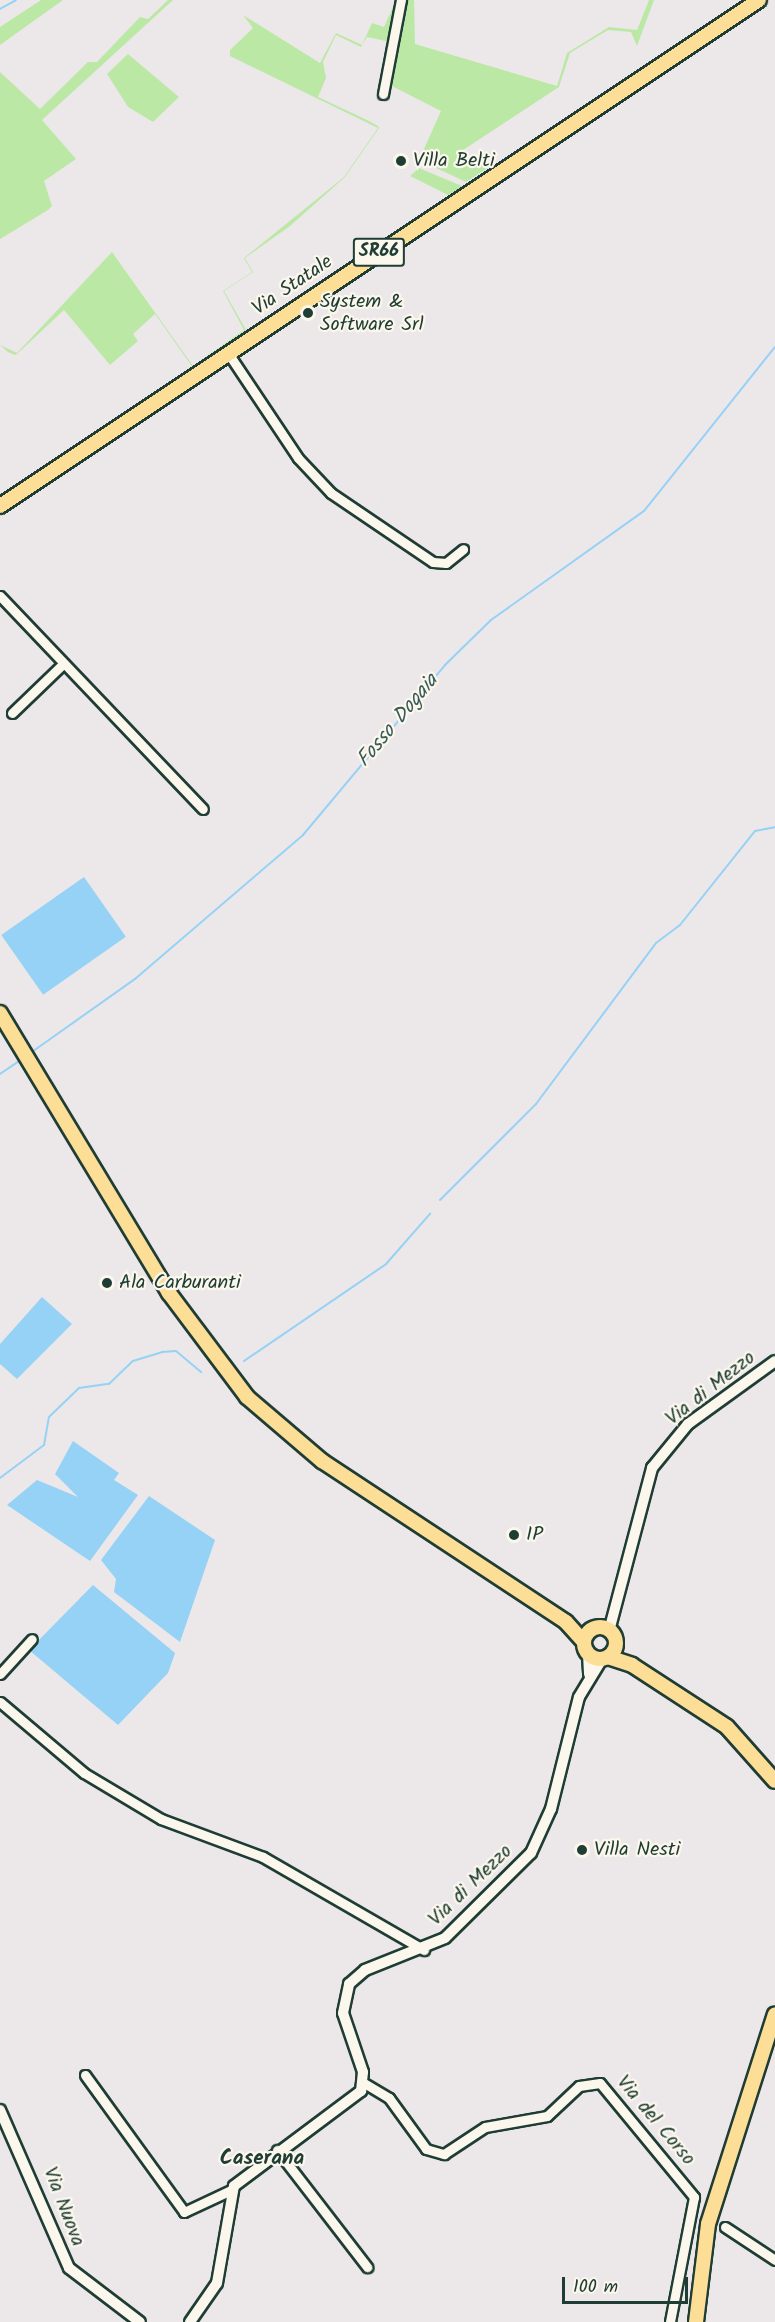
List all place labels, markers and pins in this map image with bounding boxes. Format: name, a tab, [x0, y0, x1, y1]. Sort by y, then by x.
place label: Villa Belti	[413, 149, 495, 173]
marker: Villa Belti	[394, 154, 408, 168]
place label: System & Software Srl	[320, 290, 424, 337]
marker: System & Software Srl	[301, 306, 315, 320]
place label: Ala Carburanti	[119, 1271, 241, 1295]
marker: Ala Carburanti	[100, 1276, 114, 1290]
place label: IP	[526, 1523, 543, 1547]
marker: IP	[507, 1528, 521, 1542]
place label: Villa Nesti	[594, 1838, 680, 1862]
marker: Villa Nesti	[575, 1843, 589, 1857]

